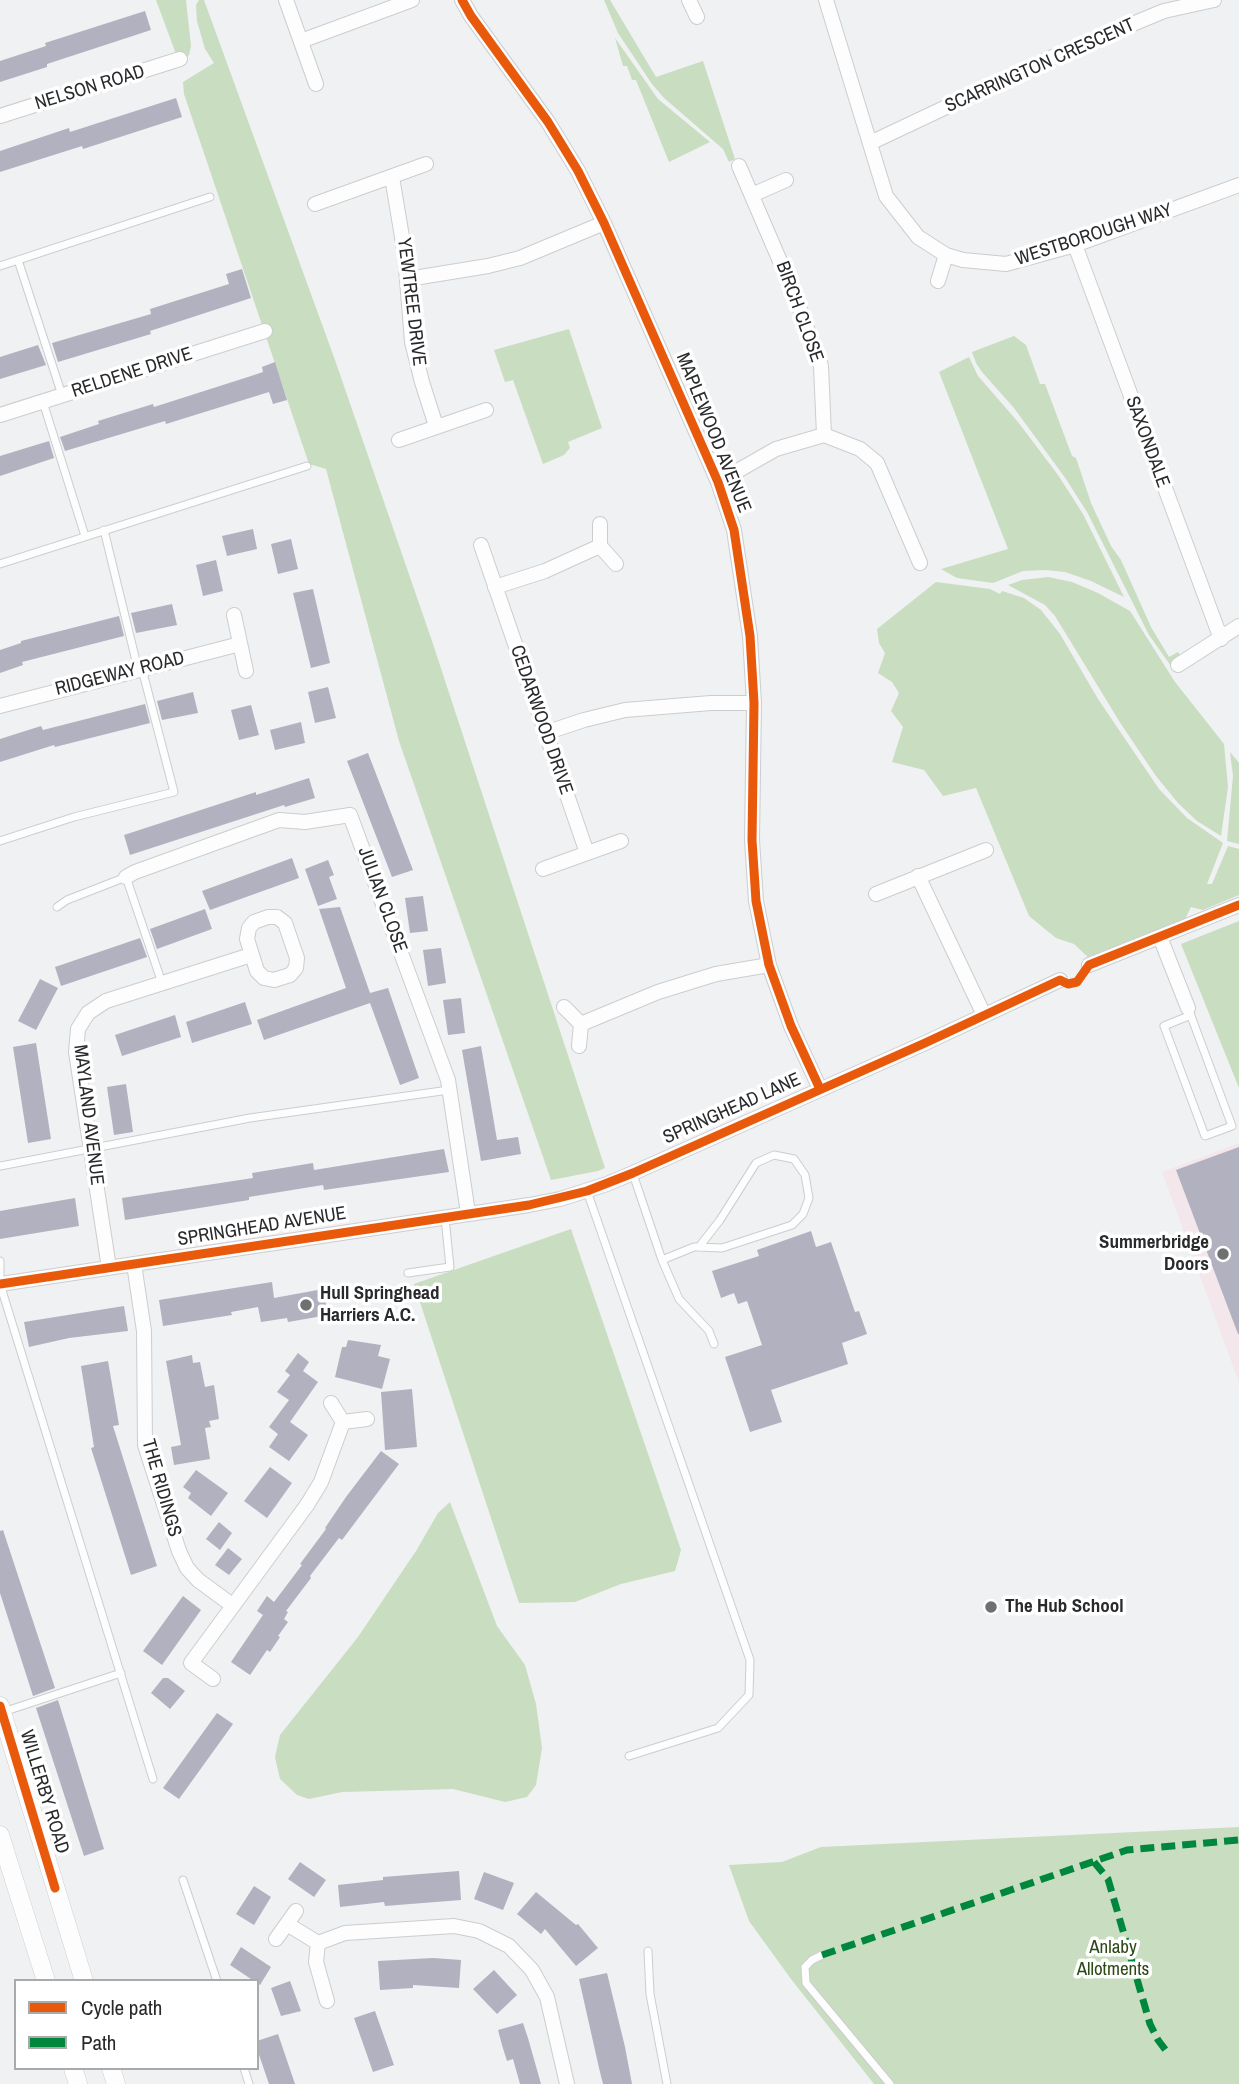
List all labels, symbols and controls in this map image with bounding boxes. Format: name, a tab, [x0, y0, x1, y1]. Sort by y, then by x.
street label: SCARRINGTON CRESCENT	[942, 14, 1138, 118]
street label: NELSON ROAD	[32, 61, 148, 115]
street label: WESTBOROUGH WAY	[1013, 199, 1175, 271]
street label: YEWTREE DRIVE	[392, 237, 430, 367]
street label: BIRCH CLOSE	[770, 258, 828, 366]
street label: RELDENE DRIVE	[69, 343, 195, 403]
street label: MAPLEWOOD AVENUE	[671, 350, 755, 516]
street label: SAXONDALE	[1120, 393, 1174, 491]
street label: CEDARWOOD DRIVE	[505, 642, 577, 798]
street label: RIDGEWAY ROAD	[53, 647, 187, 701]
street label: JULIAN CLOSE	[352, 844, 412, 956]
street label: MAYLAND AVENUE	[68, 1043, 108, 1187]
street label: SPRINGHEAD LANE	[660, 1068, 804, 1150]
street label: SPRINGHEAD AVENUE	[176, 1202, 348, 1252]
place label: Summerbridge Doors	[1099, 1232, 1209, 1276]
marker: Summerbridge Doors	[1215, 1246, 1231, 1262]
place label: Hull Springhead Harriers A.C.	[320, 1283, 439, 1327]
marker: Hull Springhead Harriers A.C.	[298, 1297, 314, 1313]
street label: THE RIDINGS	[136, 1437, 186, 1539]
place label: The Hub School	[1005, 1596, 1124, 1618]
marker: The Hub School	[983, 1599, 999, 1615]
street label: WILLERBY ROAD	[14, 1727, 74, 1857]
park label: Anlaby Allotments	[1077, 1937, 1149, 1981]
legend	[14, 1979, 259, 2070]
text: Cycle path	[81, 1993, 162, 2022]
text: Path	[81, 2028, 116, 2057]

